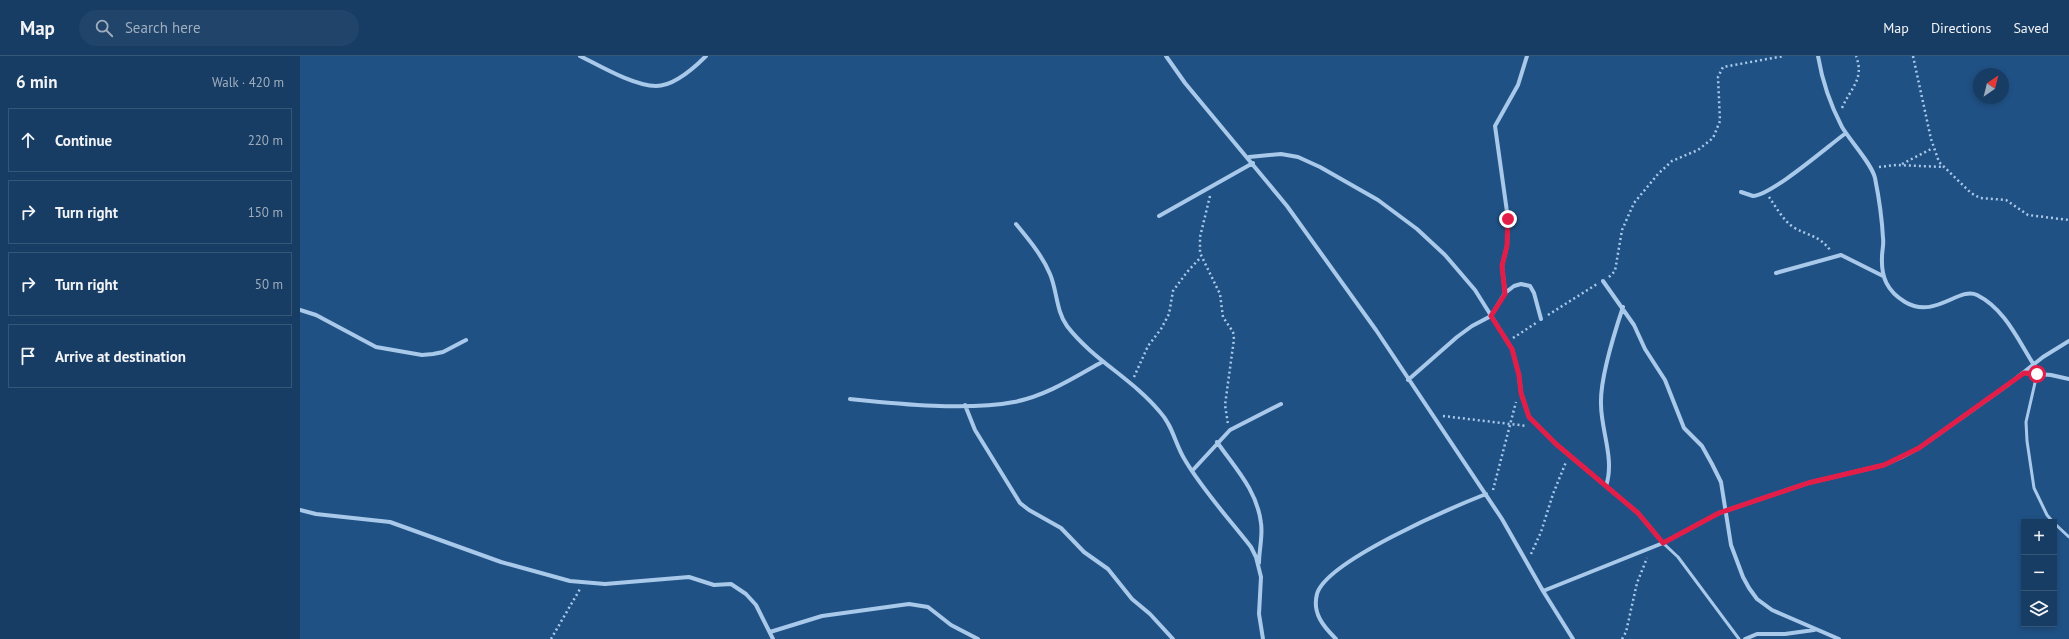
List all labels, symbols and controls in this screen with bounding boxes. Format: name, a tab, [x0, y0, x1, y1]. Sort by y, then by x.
search box	[79, 10, 359, 46]
text: Map	[20, 16, 55, 40]
icon: search	[93, 17, 115, 39]
text: Search here	[125, 18, 201, 37]
text: Map	[1883, 19, 1909, 37]
text: Directions	[1931, 19, 1991, 37]
text: Saved	[2013, 19, 2049, 37]
north arrow	[1973, 68, 2009, 104]
text: 6 min	[16, 71, 57, 93]
text: Walk · 420 m	[212, 74, 284, 91]
icon: ahead	[17, 129, 39, 151]
text: Continue	[55, 131, 112, 150]
text: 220 m	[248, 132, 283, 149]
icon: right	[17, 201, 39, 223]
text: Turn right	[55, 203, 118, 222]
text: 150 m	[248, 204, 283, 221]
route end	[1499, 210, 1517, 228]
icon: right	[17, 273, 39, 295]
text: Turn right	[55, 275, 118, 294]
text: 50 m	[255, 276, 283, 293]
icon: arrive	[17, 345, 39, 367]
text: Arrive at destination	[55, 347, 186, 366]
route start	[2028, 365, 2046, 383]
map controls	[2021, 519, 2057, 627]
button: +	[2021, 519, 2057, 555]
button: −	[2021, 555, 2057, 591]
button: layers	[2021, 591, 2057, 627]

